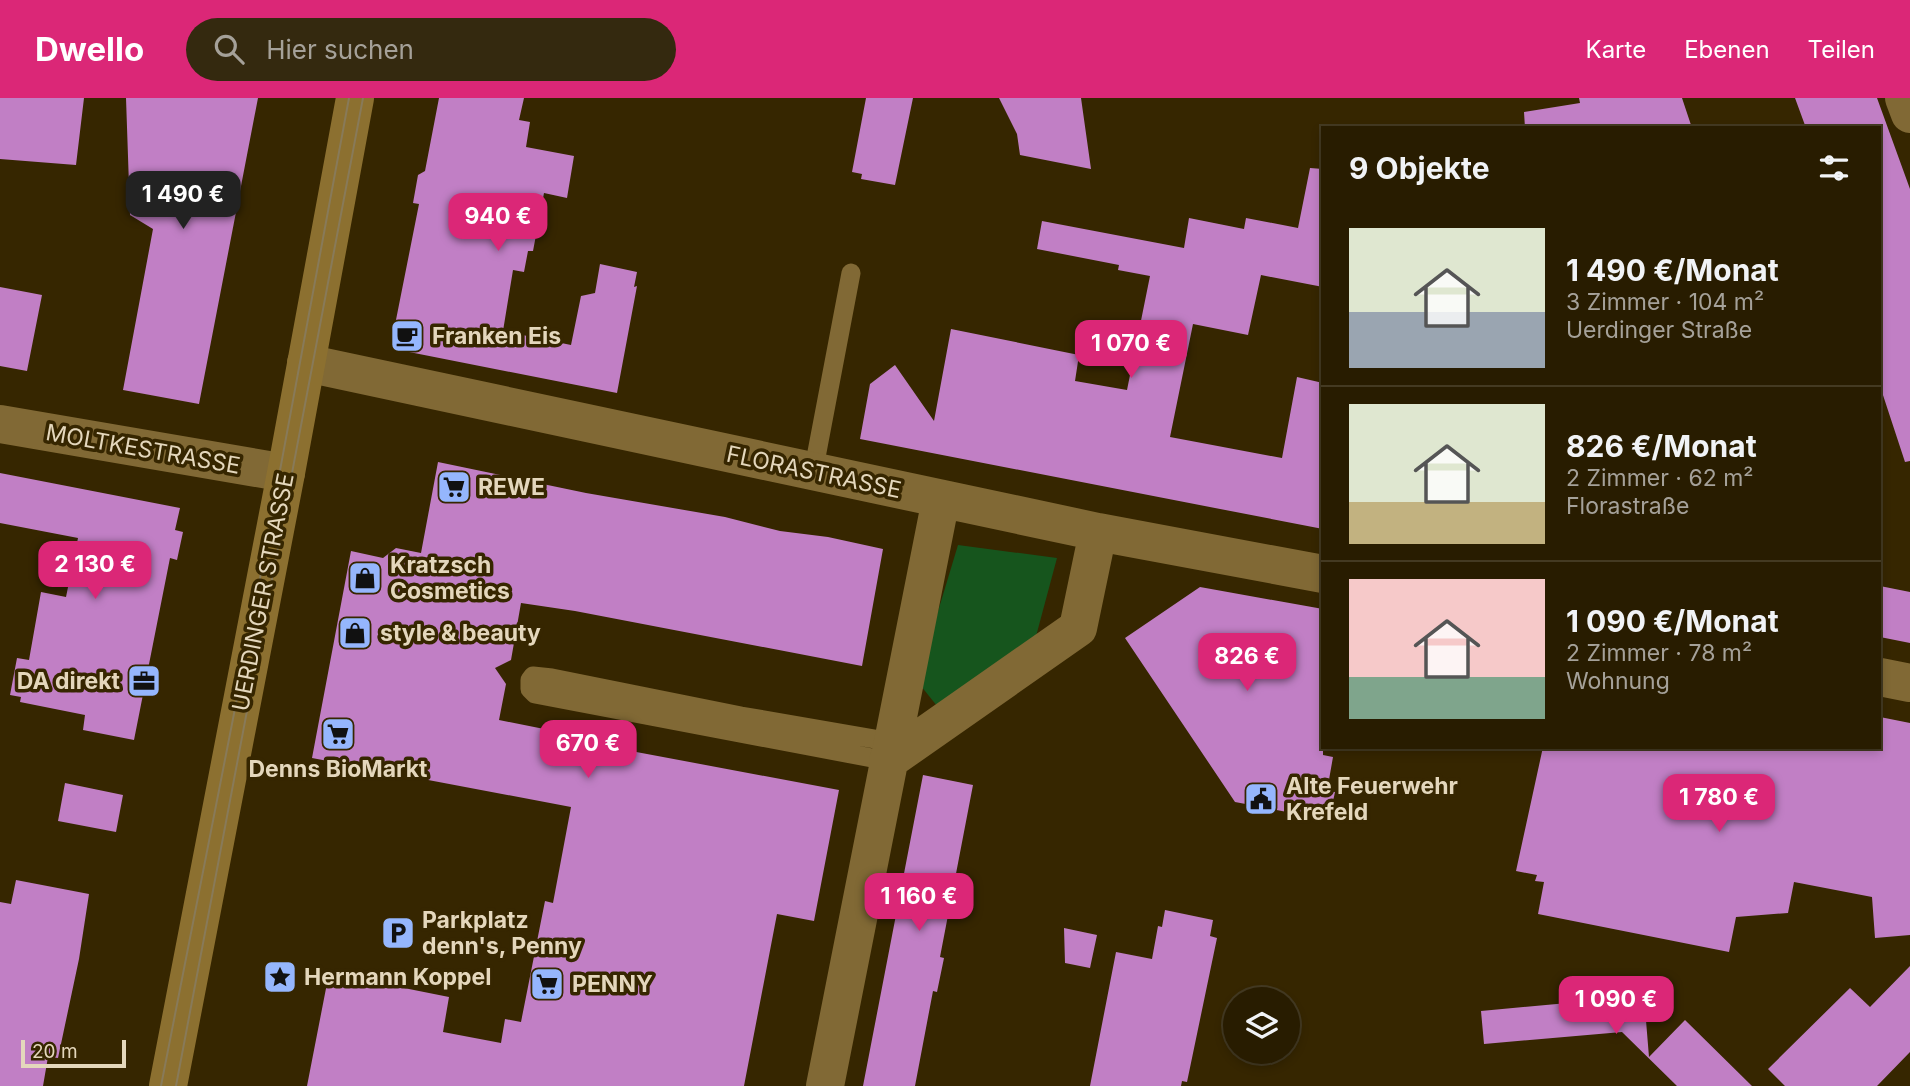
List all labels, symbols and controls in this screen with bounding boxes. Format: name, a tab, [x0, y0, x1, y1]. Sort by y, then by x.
search box	[186, 18, 676, 81]
text: Dwello	[35, 29, 144, 69]
icon: search	[210, 30, 248, 68]
text: Hier suchen	[266, 34, 414, 65]
text: Karte	[1586, 35, 1646, 64]
text: Ebenen	[1684, 35, 1770, 64]
text: Teilen	[1808, 35, 1875, 64]
icon: filters	[1815, 149, 1853, 187]
text: 9 Objekte	[1349, 150, 1490, 186]
pin: 1 490 €	[118, 172, 248, 231]
text: 1 490 €	[142, 180, 224, 208]
pin: 940 €	[449, 194, 547, 253]
text: 940 €	[464, 202, 532, 230]
text: 1 490 €/Monat	[1566, 252, 1779, 288]
icon: home	[1405, 256, 1489, 340]
text: 3 Zimmer · 104 m²	[1566, 288, 1764, 316]
text: Uerdinger Straße	[1566, 316, 1752, 344]
cafe icon: Franken Eis	[388, 317, 426, 355]
pin: 1 070 €	[1066, 320, 1196, 380]
place label: Franken Eis	[432, 322, 561, 350]
text: 1 070 €	[1091, 329, 1171, 357]
street label: MOLTKESTRASSE	[44, 418, 242, 480]
text: 826 €/Monat	[1566, 428, 1757, 464]
icon: home	[1405, 432, 1489, 516]
street label: FLORASTRASSE	[724, 440, 904, 504]
text: 2 Zimmer · 62 m²	[1566, 464, 1754, 492]
supermarket icon: REWE	[435, 468, 473, 506]
street label: UERDINGER STRASSE	[226, 471, 300, 713]
place label: REWE	[478, 473, 545, 501]
text: Florastraße	[1566, 492, 1689, 520]
pin: 2 130 €	[30, 542, 160, 601]
text: 2 130 €	[54, 550, 136, 578]
place label: Kratzsch Cosmetics	[390, 551, 510, 605]
shop icon: Kratzsch Cosmetics	[346, 559, 384, 597]
text: 1 090 €/Monat	[1566, 603, 1779, 639]
icon: home	[1405, 607, 1489, 691]
shop icon: style & beauty	[336, 614, 374, 652]
place label: style & beauty	[380, 619, 541, 647]
pin: 826 €	[1198, 634, 1296, 693]
text: 2 Zimmer · 78 m²	[1566, 639, 1752, 667]
text: 826 €	[1214, 642, 1280, 670]
office icon: DA direkt	[125, 662, 163, 700]
place label: DA direkt	[17, 667, 121, 695]
text: Wohnung	[1566, 667, 1670, 695]
supermarket icon: Denns BioMarkt	[319, 715, 357, 753]
pin: 670 €	[539, 720, 637, 780]
text: 670 €	[556, 729, 620, 757]
place label: Denns BioMarkt	[248, 755, 428, 783]
place label: Alte Feuerwehr Krefeld	[1286, 772, 1458, 826]
pin: 1 780 €	[1654, 774, 1784, 834]
public building icon: Alte Feuerwehr Krefeld	[1242, 780, 1280, 818]
text: 1 780 €	[1679, 783, 1759, 811]
pin: 1 160 €	[854, 874, 984, 933]
text: 1 160 €	[881, 882, 957, 910]
place label: Parkplatz denn's, Penny	[422, 906, 582, 960]
parking icon: Parkplatz denn's, Penny	[379, 914, 417, 952]
place icon: Hermann Koppel	[261, 958, 299, 996]
place label: Hermann Koppel	[304, 963, 492, 991]
supermarket icon: PENNY	[528, 965, 566, 1003]
place label: PENNY	[572, 970, 653, 998]
pin: 1 090 €	[1551, 976, 1681, 1036]
text: 1 090 €	[1575, 985, 1657, 1013]
map controls	[1223, 987, 1300, 1064]
button: layers	[1223, 987, 1300, 1064]
scale bar	[21, 1037, 126, 1069]
text: 20 m	[32, 1040, 78, 1063]

